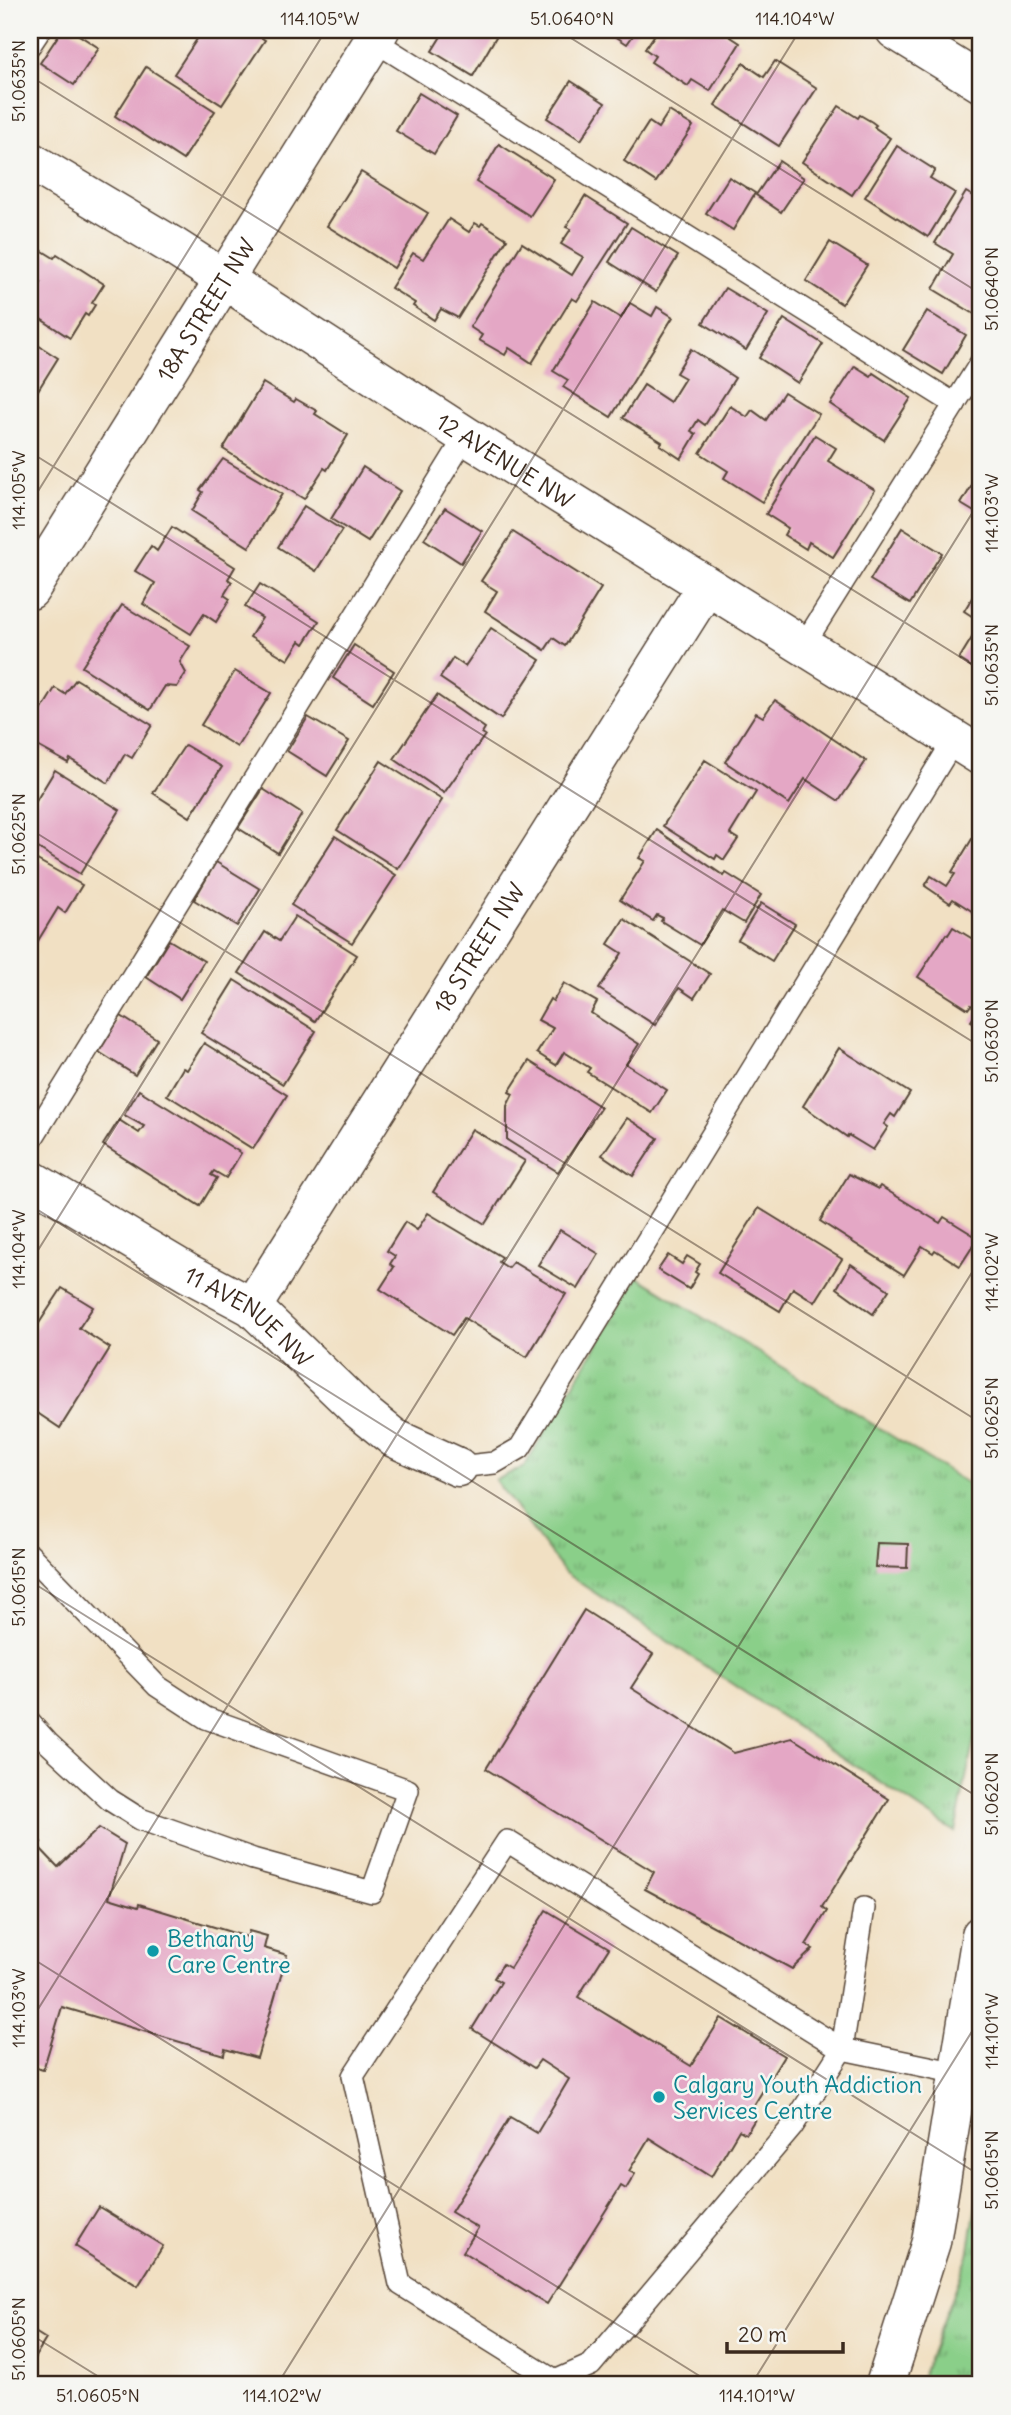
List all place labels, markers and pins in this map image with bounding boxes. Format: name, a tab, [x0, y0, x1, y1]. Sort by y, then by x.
place label: Bethany Care Centre	[167, 1924, 291, 1979]
marker: Bethany Care Centre	[145, 1943, 161, 1959]
place label: Calgary Youth Addiction Services Centre	[673, 2070, 922, 2125]
marker: Calgary Youth Addiction Services Centre	[651, 2089, 667, 2105]

